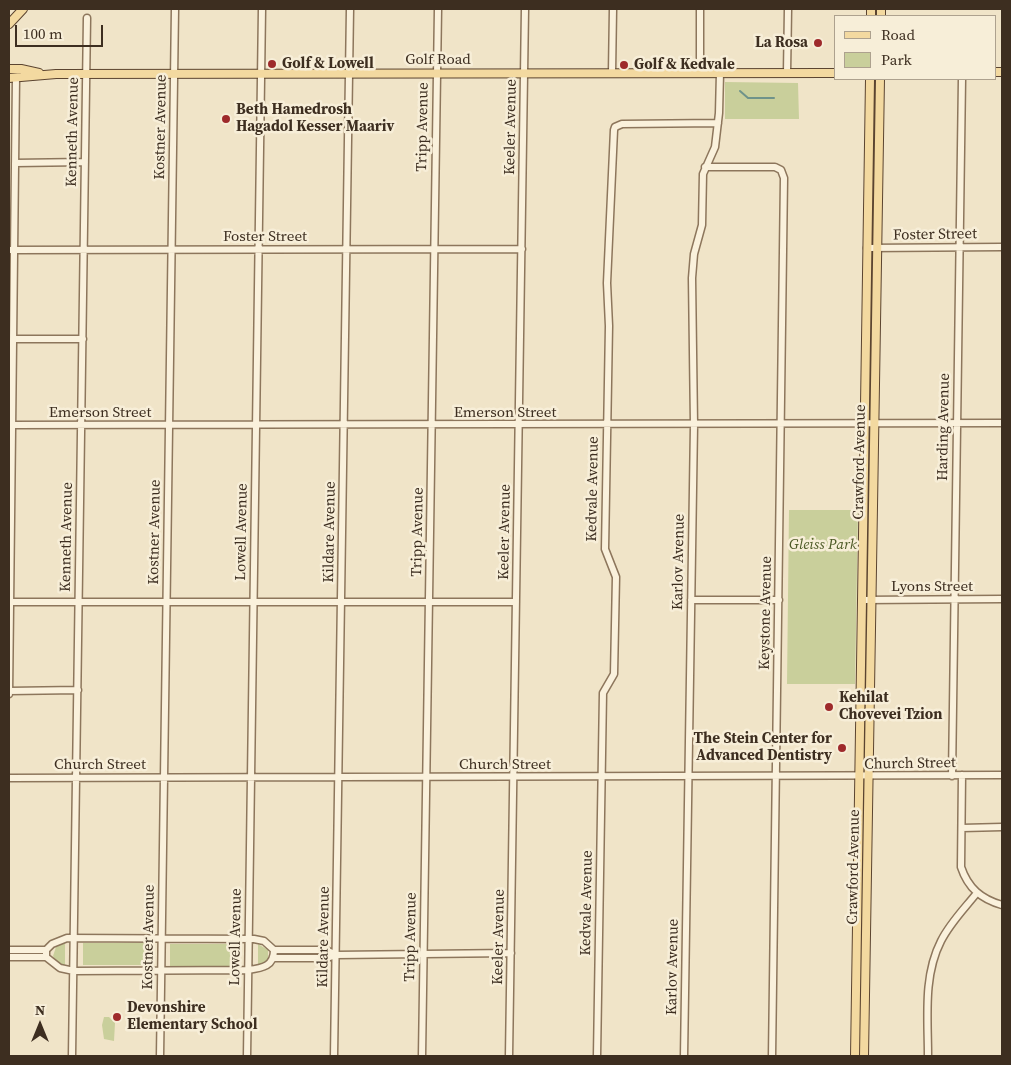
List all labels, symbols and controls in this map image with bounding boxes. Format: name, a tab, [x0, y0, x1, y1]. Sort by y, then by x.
scale bar	[18, 15, 105, 47]
legend	[834, 15, 996, 80]
text: 100 m	[23, 23, 63, 44]
text: Road	[881, 24, 915, 45]
place label: La Rosa	[755, 34, 808, 52]
marker: La Rosa	[812, 37, 824, 49]
text: Park	[881, 49, 912, 70]
street label: Golf Road	[405, 51, 471, 69]
place label: Golf & Lowell	[282, 55, 374, 73]
place label: Golf & Kedvale	[634, 56, 735, 74]
marker: Golf & Lowell	[266, 58, 278, 70]
marker: Golf & Kedvale	[618, 59, 630, 71]
street label: Kostner Avenue	[151, 74, 171, 180]
street label: Kenneth Avenue	[63, 77, 83, 187]
street label: Keeler Avenue	[501, 79, 521, 175]
street label: Tripp Avenue	[413, 82, 433, 172]
place label: Beth Hamedrosh Hagadol Kesser Maariv	[236, 101, 394, 136]
marker: Beth Hamedrosh Hagadol Kesser Maariv	[220, 113, 232, 125]
street label: Foster Street	[893, 225, 977, 245]
street label: Foster Street	[223, 228, 307, 246]
street label: Harding Avenue	[934, 373, 954, 481]
street label: Emerson Street	[49, 404, 151, 422]
street label: Emerson Street	[454, 404, 556, 422]
street label: Crawford Avenue	[850, 404, 870, 520]
street label: Kedvale Avenue	[583, 436, 603, 542]
street label: Kostner Avenue	[145, 479, 165, 585]
street label: Kildare Avenue	[320, 481, 340, 583]
street label: Kenneth Avenue	[57, 482, 77, 592]
street label: Lowell Avenue	[232, 483, 252, 581]
street label: Keeler Avenue	[495, 484, 515, 580]
street label: Tripp Avenue	[408, 487, 428, 577]
street label: Karlov Avenue	[669, 514, 689, 610]
park label: Gleiss Park	[789, 536, 857, 554]
street label: Keystone Avenue	[756, 556, 776, 670]
street label: Lyons Street	[891, 578, 973, 596]
place label: Kehilat Chovevei Tzion	[839, 689, 943, 724]
marker: Kehilat Chovevei Tzion	[823, 701, 835, 713]
place label: The Stein Center for Advanced Dentistry	[694, 730, 832, 765]
marker: The Stein Center for Advanced Dentistry	[836, 742, 848, 754]
street label: Church Street	[864, 754, 956, 774]
street label: Church Street	[54, 756, 146, 774]
street label: Church Street	[459, 756, 551, 774]
street label: Crawford Avenue	[844, 809, 864, 925]
street label: Kedvale Avenue	[577, 850, 597, 956]
street label: Kostner Avenue	[139, 884, 159, 990]
street label: Kildare Avenue	[314, 886, 334, 988]
street label: Lowell Avenue	[226, 888, 246, 986]
street label: Keeler Avenue	[489, 889, 509, 985]
street label: Tripp Avenue	[401, 892, 421, 982]
street label: Karlov Avenue	[663, 919, 683, 1015]
place label: Devonshire Elementary School	[127, 999, 257, 1034]
north arrow	[15, 1000, 65, 1050]
text: N	[35, 1000, 45, 1020]
marker: Devonshire Elementary School	[111, 1011, 123, 1023]

